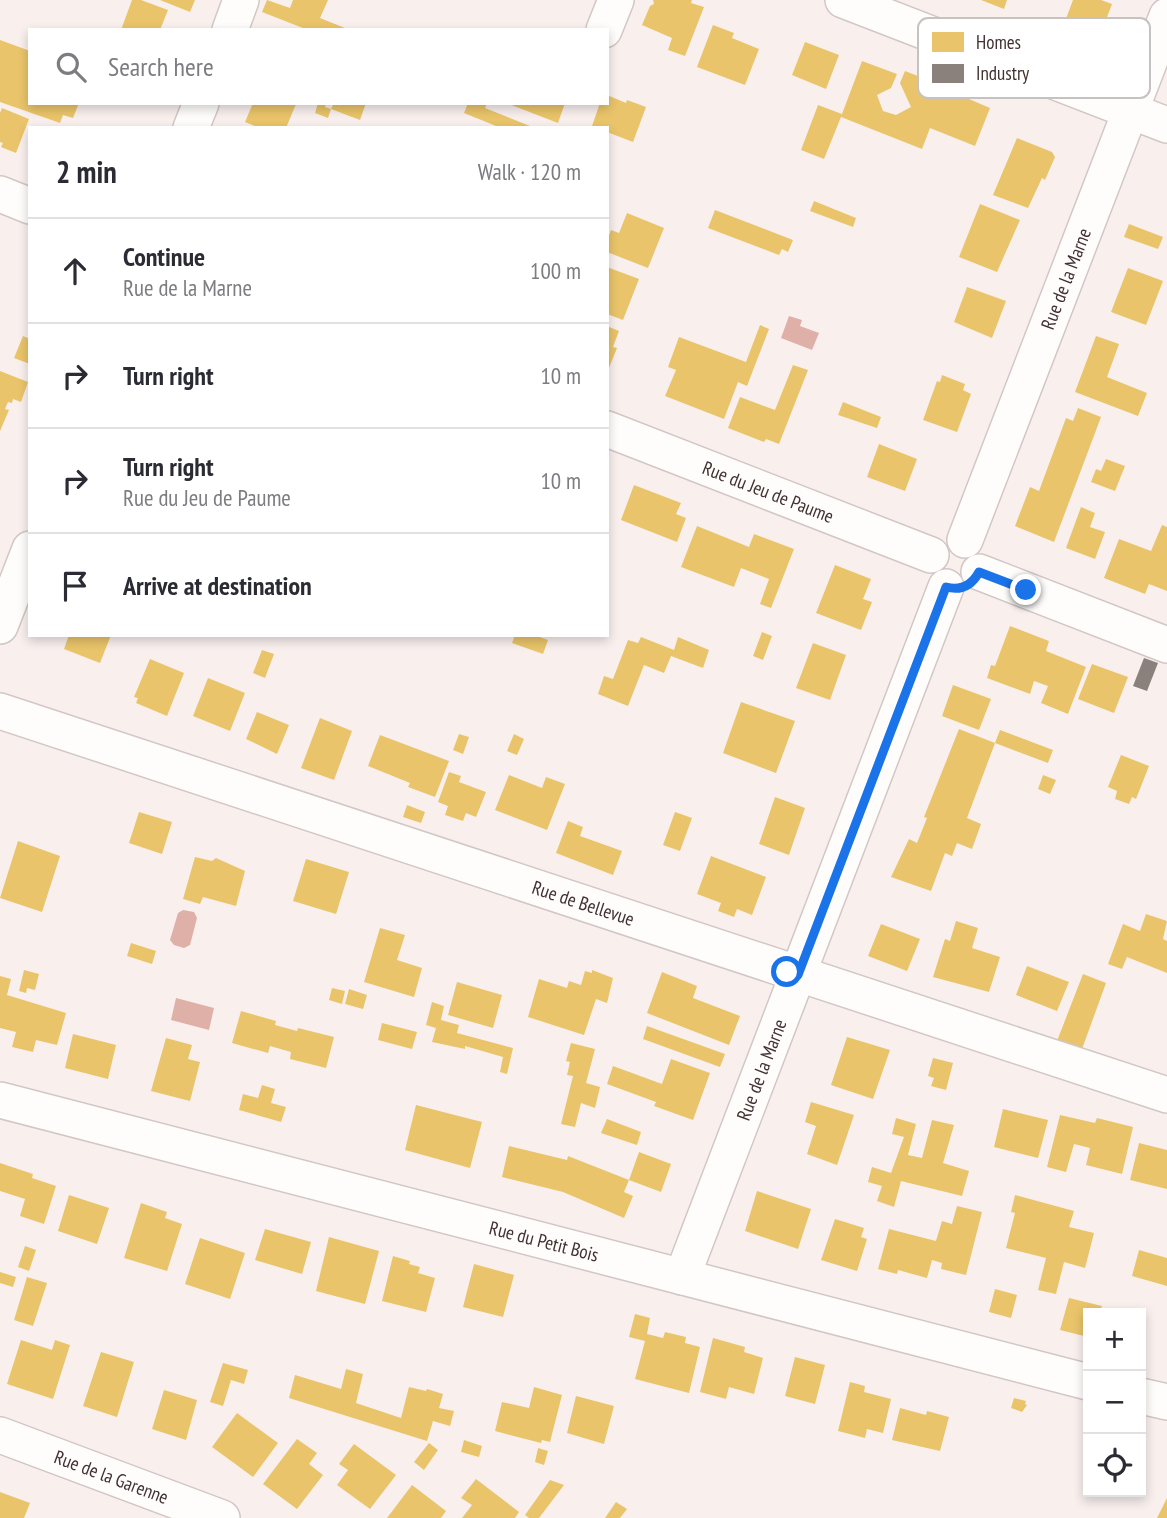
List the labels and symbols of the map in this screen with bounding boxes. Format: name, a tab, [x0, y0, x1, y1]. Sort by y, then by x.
legend	[918, 18, 1150, 98]
text: Homes	[976, 30, 1021, 54]
text: Industry	[976, 61, 1030, 85]
street label: Rue de la Marne	[1035, 225, 1096, 333]
street label: Rue du Jeu de Paume	[699, 455, 837, 528]
route end	[1010, 574, 1041, 605]
street label: Rue de Bellevue	[529, 875, 638, 931]
route start	[771, 956, 802, 987]
street label: Rue de la Marne	[731, 1015, 792, 1124]
street label: Rue du Petit Bois	[487, 1215, 601, 1267]
street label: Rue de la Garenne	[51, 1444, 172, 1509]

